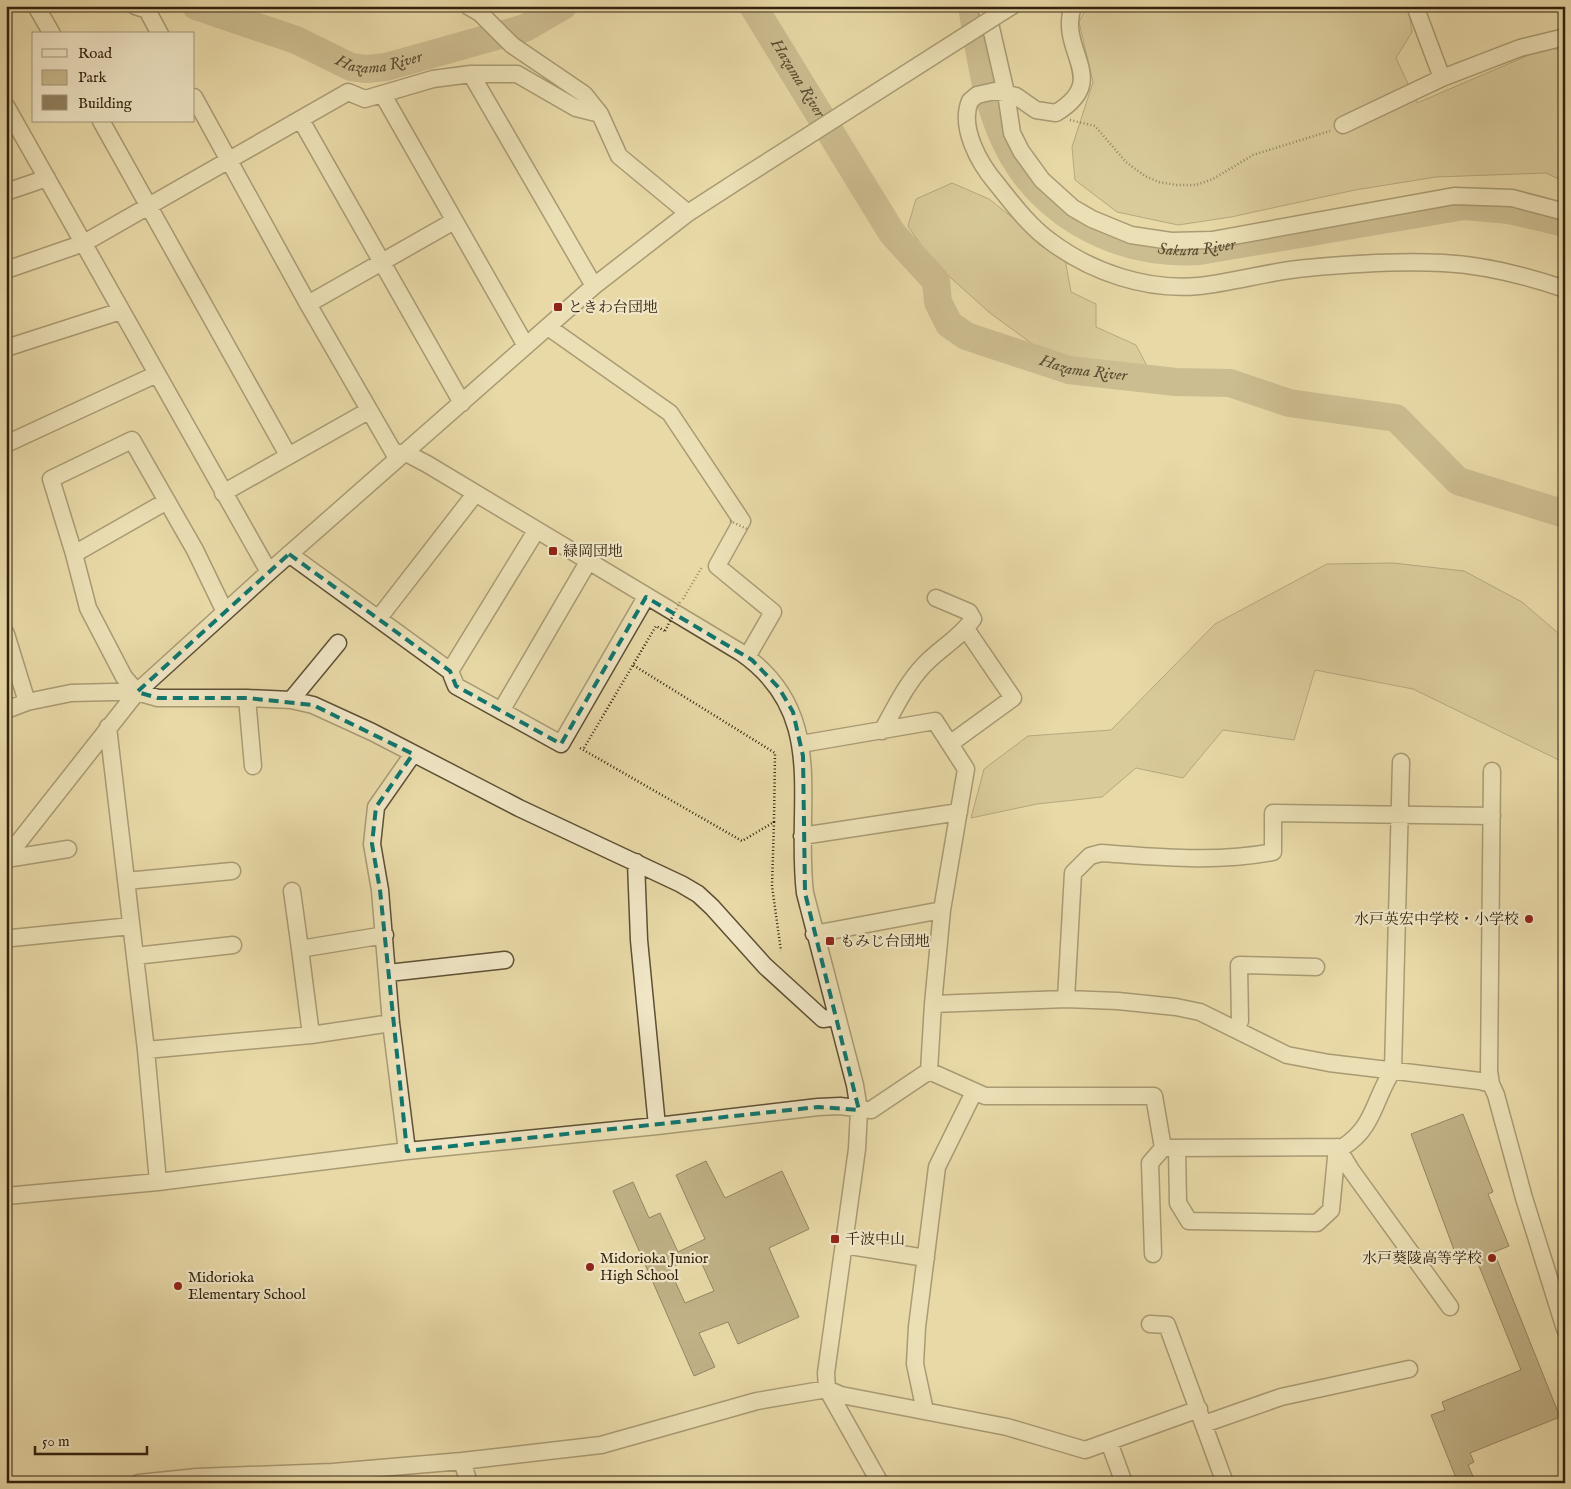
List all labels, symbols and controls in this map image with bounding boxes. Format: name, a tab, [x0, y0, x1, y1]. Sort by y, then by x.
legend	[32, 32, 195, 122]
water label: Hazama River	[765, 35, 830, 123]
text: Road	[78, 44, 113, 63]
water label: Hazama River	[331, 47, 426, 79]
text: Park	[78, 68, 108, 87]
text: Building	[78, 94, 133, 113]
water label: Sakura River	[1157, 235, 1239, 261]
place label: ときわ台団地	[568, 298, 658, 317]
marker: ときわ台団地	[552, 301, 564, 313]
water label: Hazama River	[1036, 351, 1129, 387]
place label: 緑岡団地	[563, 542, 623, 561]
marker: 緑岡団地	[547, 545, 559, 557]
place label: 水戸英宏中学校・小学校	[1354, 910, 1519, 929]
marker: 水戸英宏中学校・小学校	[1523, 913, 1535, 925]
place label: もみじ台団地	[840, 932, 930, 951]
marker: もみじ台団地	[824, 935, 836, 947]
place label: 千波中山	[845, 1230, 905, 1249]
marker: 千波中山	[829, 1233, 841, 1245]
place label: Midorioka Junior High School	[600, 1249, 709, 1285]
place label: 水戸葵陵高等学校	[1362, 1249, 1482, 1268]
marker: 水戸葵陵高等学校	[1486, 1252, 1498, 1264]
marker: Midorioka Junior High School	[584, 1261, 596, 1273]
place label: Midorioka Elementary School	[188, 1268, 307, 1304]
marker: Midorioka Elementary School	[172, 1280, 184, 1292]
scale bar	[35, 1424, 148, 1456]
text: 50 m	[42, 1432, 70, 1451]

